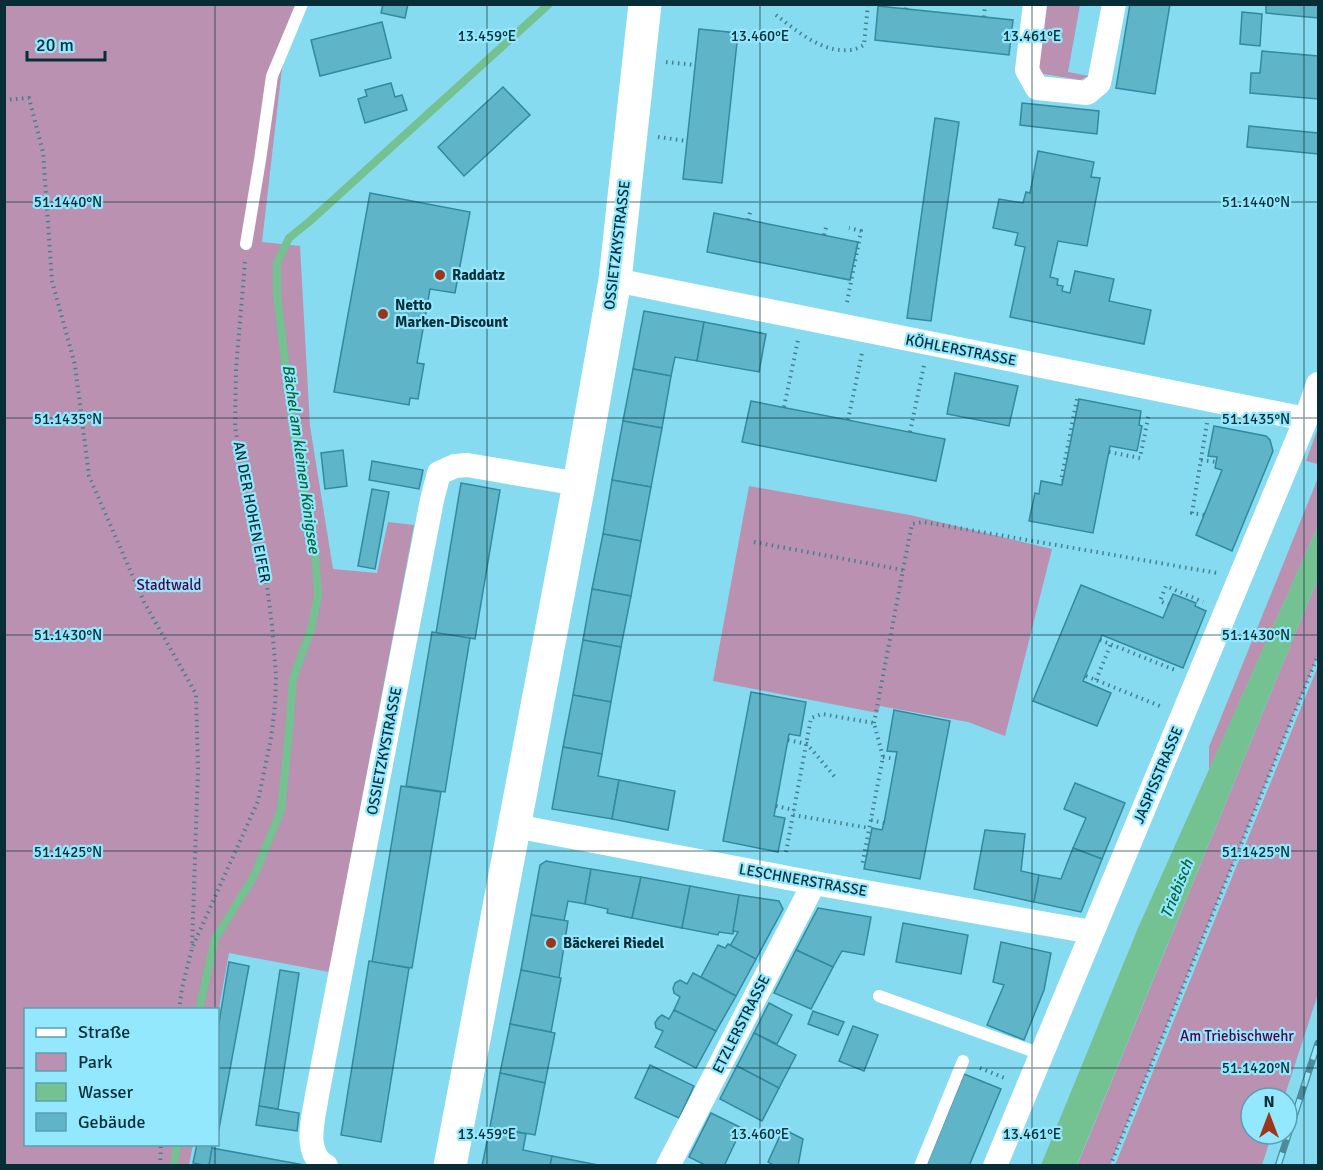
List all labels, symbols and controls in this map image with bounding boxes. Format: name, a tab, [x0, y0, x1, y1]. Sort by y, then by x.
scale bar	[27, 24, 105, 62]
text: 13.459°E	[458, 27, 516, 45]
text: 13.460°E	[731, 27, 789, 45]
text: 13.461°E	[1003, 27, 1061, 45]
text: 20 m	[36, 34, 74, 56]
street label: OSSIETZKYSTRASSE	[600, 179, 634, 311]
text: 51.1440°N	[34, 193, 102, 211]
text: 51.1440°N	[1222, 193, 1290, 211]
place label: Raddatz	[452, 266, 505, 284]
marker: Raddatz	[433, 268, 447, 282]
place label: Netto Marken-Discount	[395, 296, 508, 331]
marker: Netto Marken-Discount	[376, 307, 390, 321]
street label: KÖHLERSTRASSE	[904, 330, 1018, 370]
water label: Bächel am kleinen Königsee	[278, 363, 324, 556]
text: 51.1435°N	[34, 410, 102, 428]
text: 51.1435°N	[1222, 410, 1290, 428]
street label: AN DER HOHEN EIFER	[229, 440, 275, 584]
park label: Stadtwald	[137, 576, 202, 594]
text: 51.1430°N	[34, 626, 102, 644]
text: 51.1430°N	[1222, 626, 1290, 644]
street label: OSSIETZKYSTRASSE	[363, 685, 405, 817]
street label: JASPISSTRASSE	[1129, 724, 1187, 826]
text: 51.1425°N	[34, 843, 102, 861]
text: 51.1425°N	[1222, 843, 1290, 861]
water label: Triebisch	[1156, 855, 1198, 921]
street label: LESCHNERSTRASSE	[737, 860, 869, 900]
place label: Bäckerei Riedel	[563, 934, 665, 952]
marker: Bäckerei Riedel	[544, 936, 558, 950]
street label: ETZLERSTRASSE	[708, 972, 774, 1076]
legend	[24, 1008, 219, 1146]
text: Straße	[78, 1021, 130, 1043]
park label: Am Triebischwehr	[1180, 1027, 1294, 1045]
text: Park	[78, 1051, 113, 1073]
text: 51.1420°N	[1222, 1059, 1290, 1077]
text: Wasser	[78, 1081, 134, 1103]
north arrow	[1239, 1086, 1299, 1146]
text: N	[1263, 1092, 1275, 1112]
text: Gebäude	[78, 1111, 146, 1133]
text: 13.459°E	[458, 1125, 516, 1143]
text: 13.460°E	[731, 1125, 789, 1143]
text: 13.461°E	[1003, 1125, 1061, 1143]

